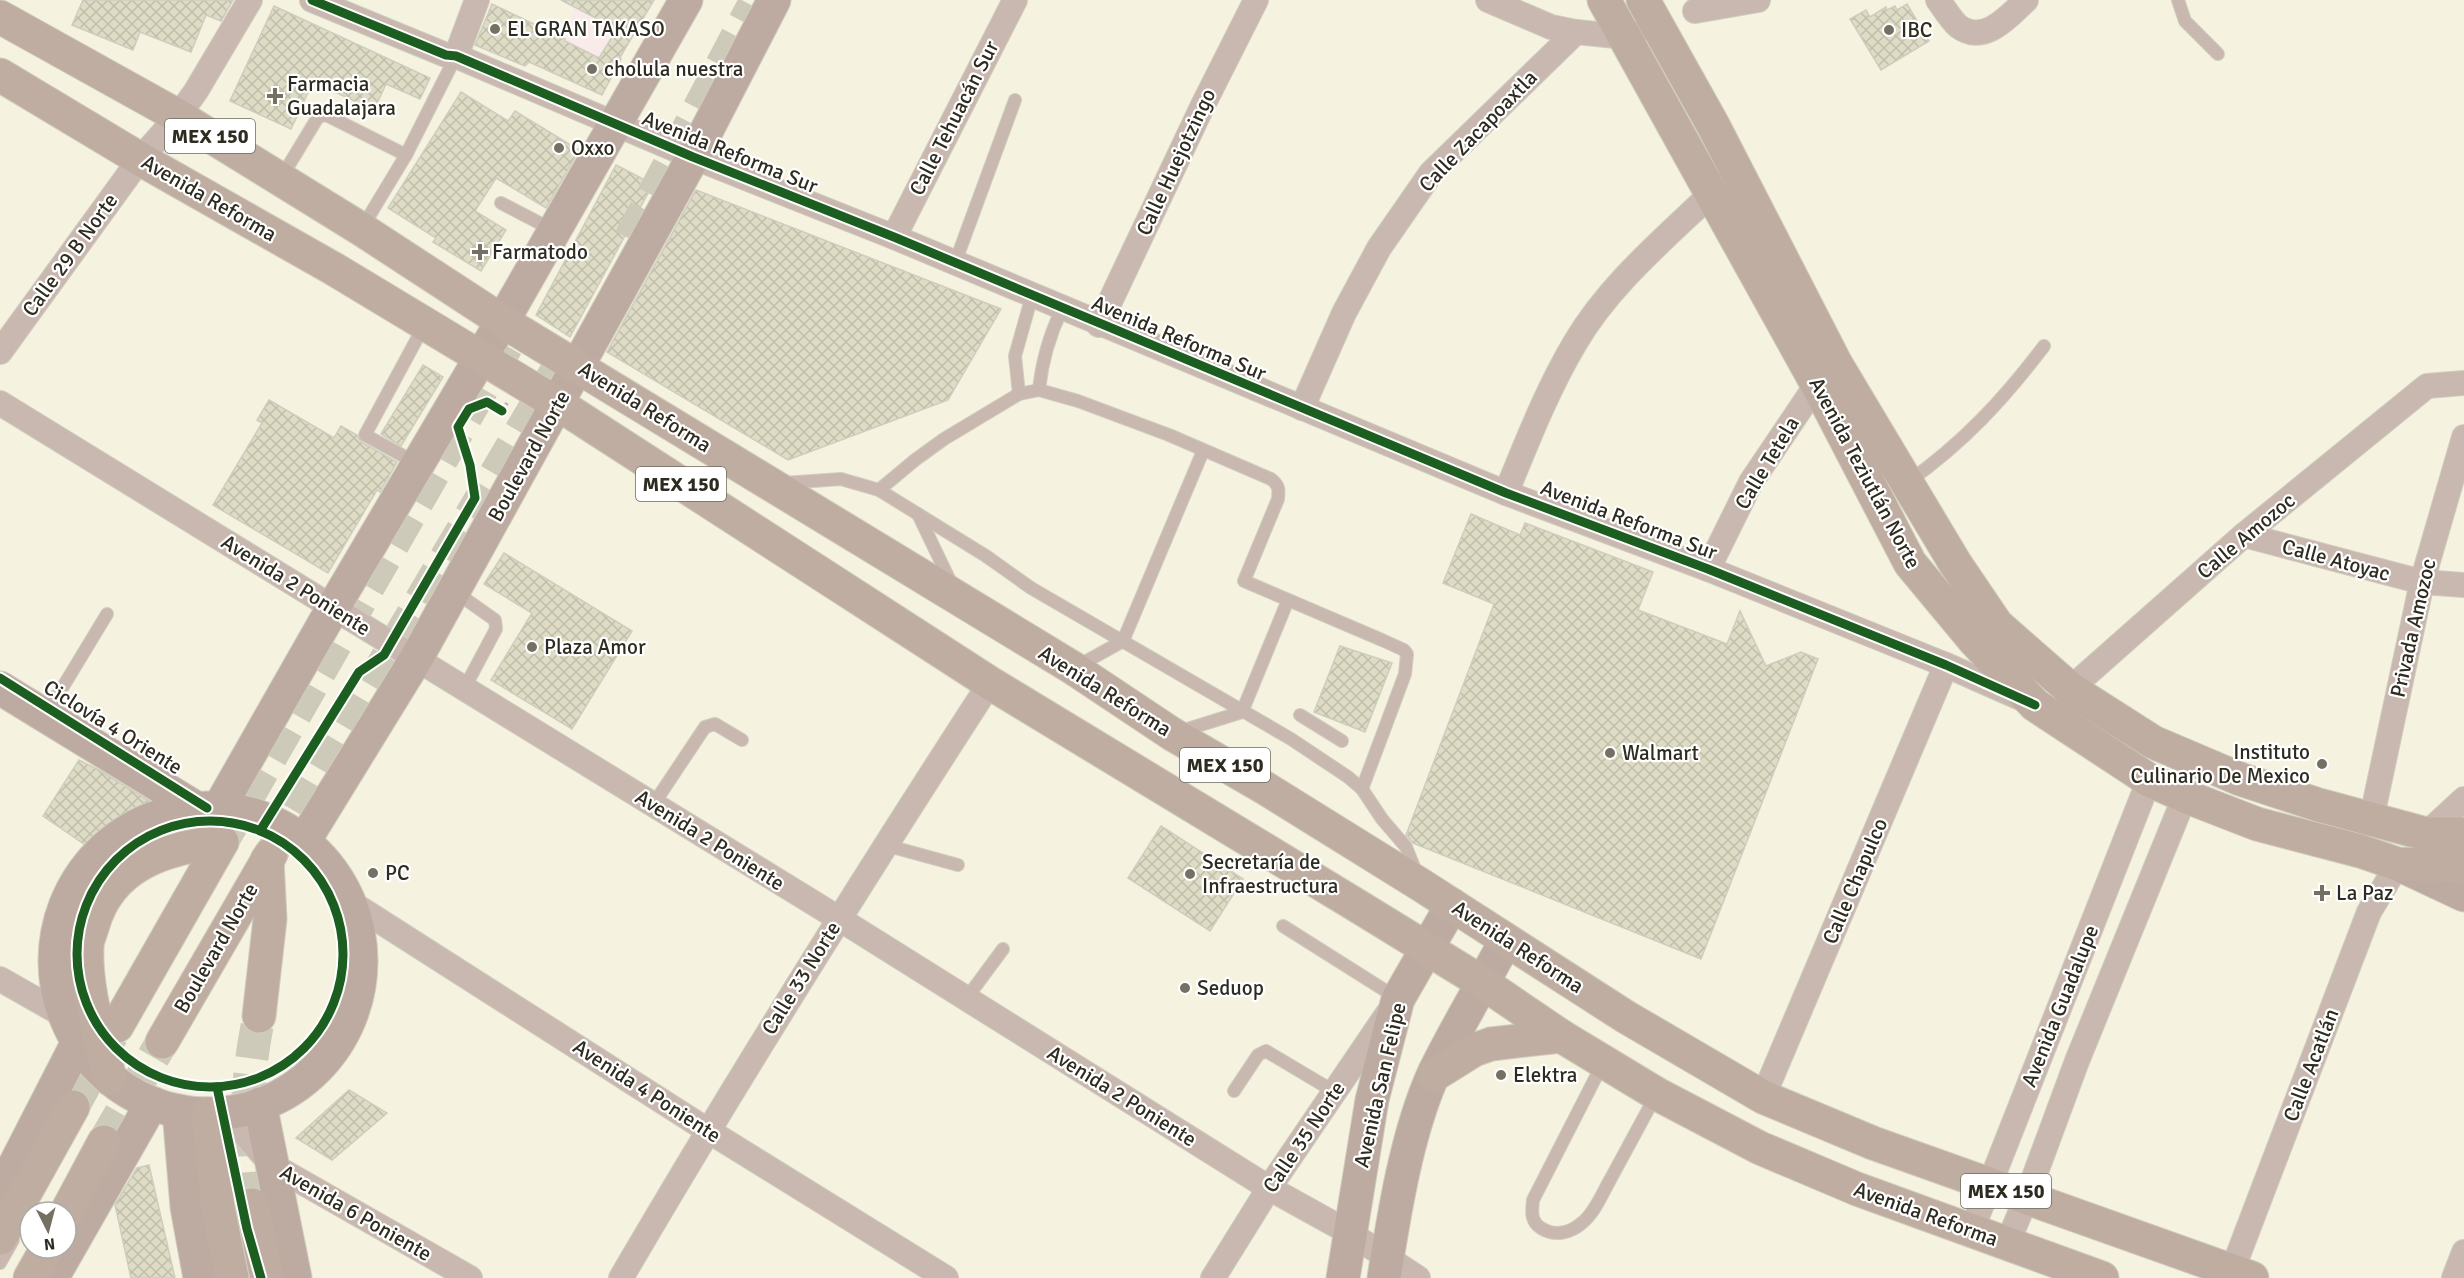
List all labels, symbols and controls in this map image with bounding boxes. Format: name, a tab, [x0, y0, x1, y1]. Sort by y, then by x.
place label: EL GRAN TAKASO	[507, 16, 665, 42]
place label: IBC	[1901, 17, 1932, 43]
marker: EL GRAN TAKASO	[488, 22, 502, 36]
marker: IBC	[1882, 23, 1896, 37]
street label: Calle Tehuacán Sur	[904, 36, 1004, 200]
place label: cholula nuestra	[604, 56, 743, 82]
marker: cholula nuestra	[585, 62, 599, 76]
street label: Calle Zacapoaxtla	[1413, 65, 1543, 197]
place label: Farmacia Guadalajara	[287, 71, 396, 121]
street label: Calle Huejotzingo	[1131, 84, 1221, 240]
marker: Farmacia Guadalajara	[268, 89, 282, 103]
street label: Avenida Reforma Sur	[638, 105, 822, 199]
road number: MEX 150	[165, 119, 255, 153]
place label: Oxxo	[571, 135, 614, 161]
marker: Oxxo	[552, 141, 566, 155]
street label: Avenida Reforma	[137, 149, 281, 247]
street label: Calle 29 B Norte	[17, 188, 123, 322]
place label: Farmatodo	[492, 239, 588, 265]
marker: Farmatodo	[473, 245, 487, 259]
street label: Avenida Reforma Sur	[1088, 289, 1270, 387]
street label: Avenida Reforma	[574, 356, 716, 458]
street label: Avenida Teziutlán Norte	[1804, 373, 1926, 573]
street label: Boulevard Norte	[482, 386, 576, 526]
street label: Calle Tetela	[1729, 412, 1805, 514]
road number: MEX 150	[636, 467, 726, 501]
street label: Avenida Reforma Sur	[1537, 474, 1721, 566]
street label: Calle Amozoc	[2192, 487, 2300, 585]
street label: Avenida 2 Poniente	[217, 529, 375, 641]
street label: Calle Atoyac	[2279, 533, 2393, 587]
street label: Privada Amozoc	[2384, 556, 2442, 700]
place label: Plaza Amor	[544, 634, 646, 660]
marker: Plaza Amor	[525, 640, 539, 654]
street label: Avenida Reforma	[1034, 640, 1176, 742]
street label: Ciclovía 4 Oriente	[39, 674, 187, 780]
place label: Instituto Culinario De Mexico	[2130, 739, 2310, 789]
place label: Walmart	[1622, 740, 1699, 766]
marker: Walmart	[1603, 746, 1617, 760]
road number: MEX 150	[1180, 748, 1270, 782]
marker: Instituto Culinario De Mexico	[2315, 757, 2329, 771]
street label: Avenida 2 Poniente	[631, 784, 789, 896]
street label: Calle Chapulco	[1817, 814, 1893, 948]
place label: Secretaría de Infraestructura	[1202, 849, 1338, 899]
place label: PC	[385, 860, 410, 886]
marker: PC	[366, 866, 380, 880]
marker: Secretaría de Infraestructura	[1183, 867, 1197, 881]
street label: Boulevard Norte	[168, 878, 264, 1018]
place label: La Paz	[2336, 880, 2394, 906]
marker: La Paz	[2313, 884, 2331, 902]
street label: Avenida Reforma	[1447, 895, 1589, 999]
street label: Calle 33 Norte	[756, 917, 846, 1039]
street label: Avenida Guadalupe	[2016, 921, 2104, 1091]
place label: Seduop	[1197, 975, 1264, 1001]
marker: Seduop	[1178, 981, 1192, 995]
street label: Avenida San Felipe	[1348, 1000, 1412, 1170]
street label: Calle Acatlán	[2278, 1005, 2344, 1125]
street label: Avenida 4 Poniente	[568, 1034, 726, 1148]
street label: Avenida 2 Poniente	[1043, 1040, 1201, 1152]
place label: Elektra	[1513, 1062, 1577, 1088]
marker: Elektra	[1494, 1068, 1508, 1082]
street label: Calle 35 Norte	[1257, 1076, 1351, 1198]
street label: Avenida 6 Poniente	[276, 1159, 436, 1267]
road number: MEX 150	[1961, 1174, 2051, 1208]
street label: Avenida Reforma	[1850, 1176, 2002, 1252]
north arrow	[18, 1200, 78, 1260]
text: N	[43, 1233, 56, 1254]

